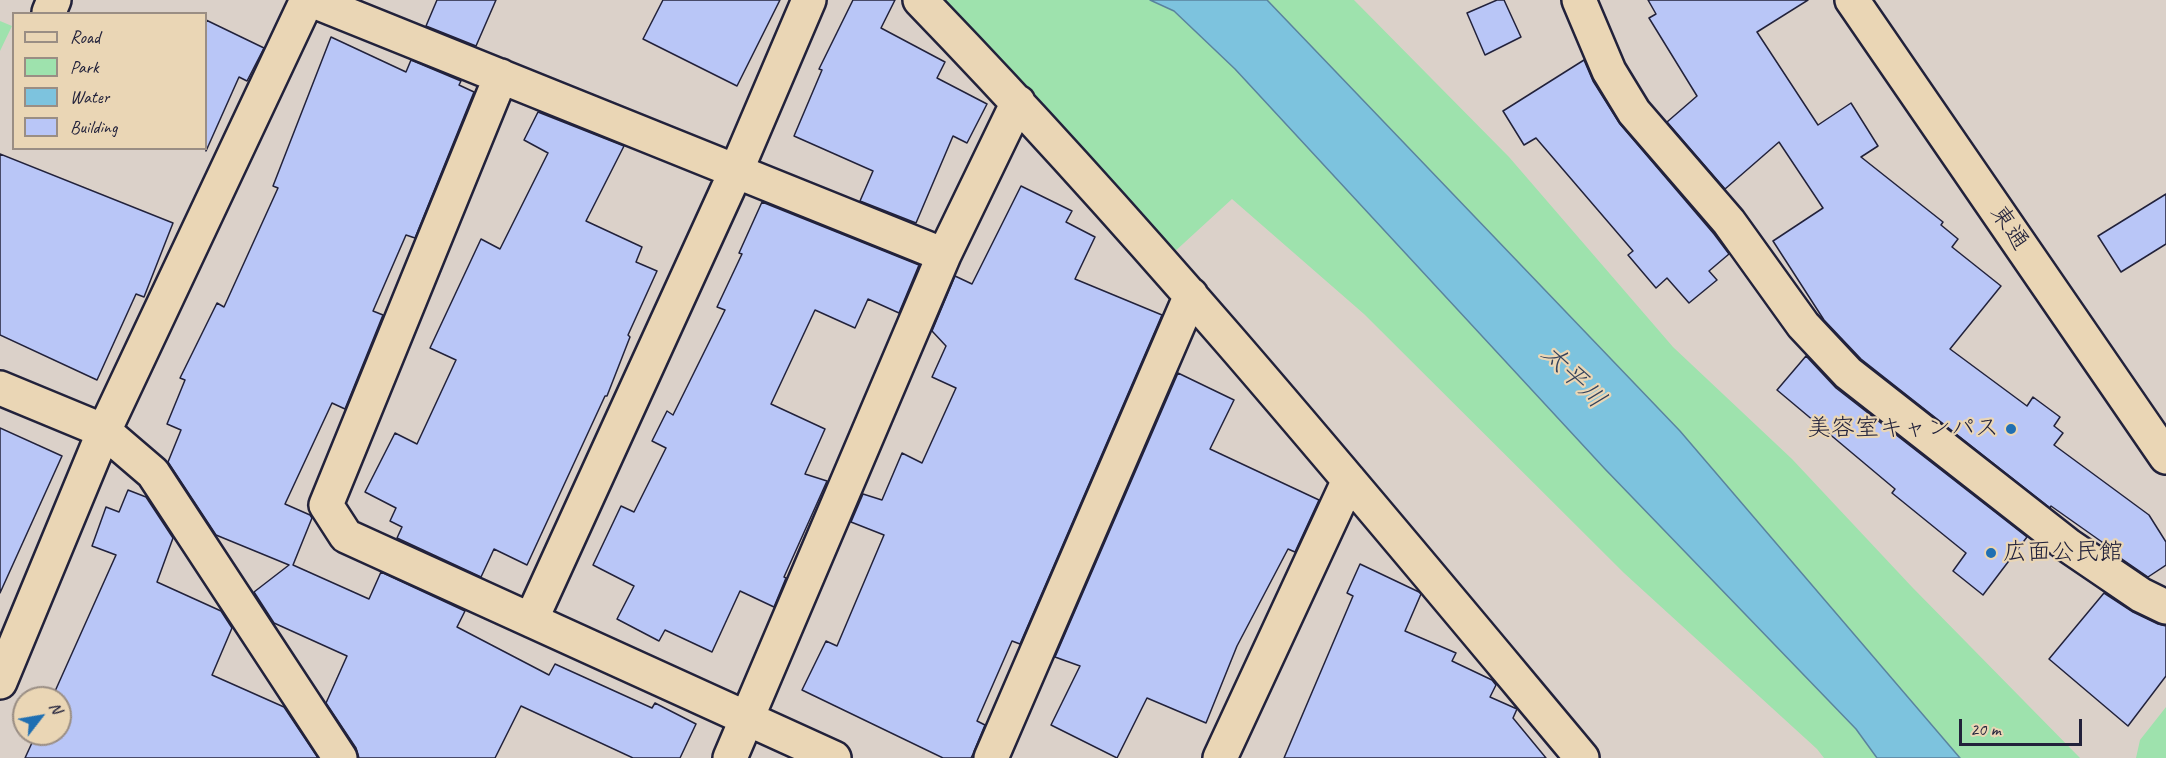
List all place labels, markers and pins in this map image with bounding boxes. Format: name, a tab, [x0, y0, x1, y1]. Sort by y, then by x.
place label: 美容室キャンパス	[1807, 415, 1999, 443]
marker: 美容室キャンパス	[2004, 422, 2018, 436]
place label: 広面公民館	[2003, 539, 2123, 567]
marker: 広面公民館	[1984, 546, 1998, 560]

